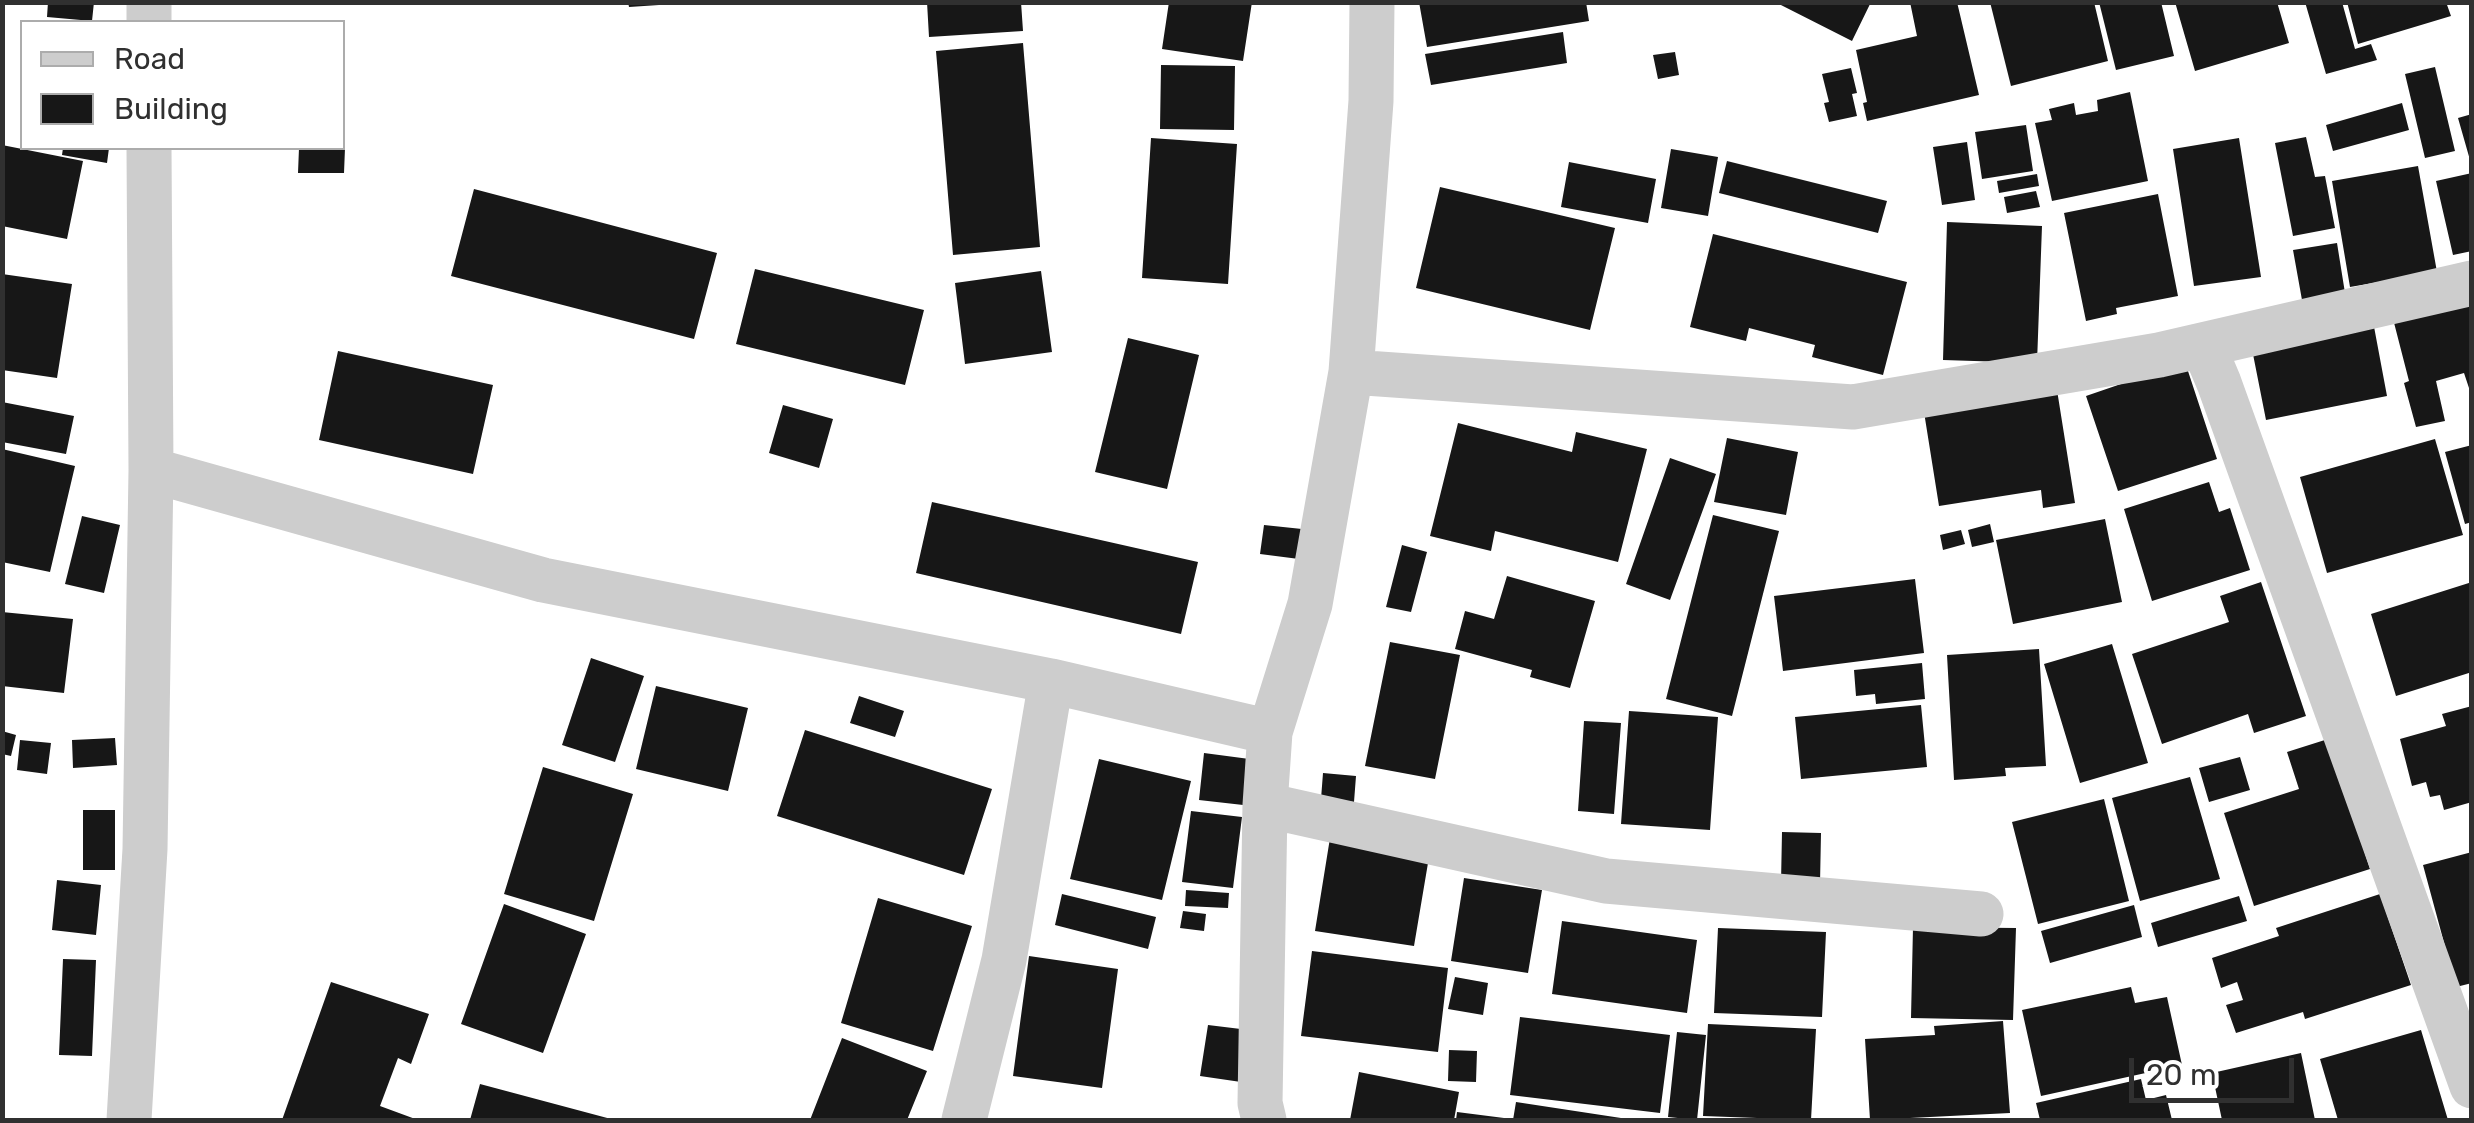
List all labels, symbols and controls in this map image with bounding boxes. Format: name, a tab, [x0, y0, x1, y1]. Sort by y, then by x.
legend	[20, 20, 345, 150]
text: Road	[114, 41, 185, 77]
text: Building	[114, 91, 228, 127]
scale bar	[2134, 1038, 2299, 1100]
text: 20 m	[2146, 1057, 2217, 1093]

